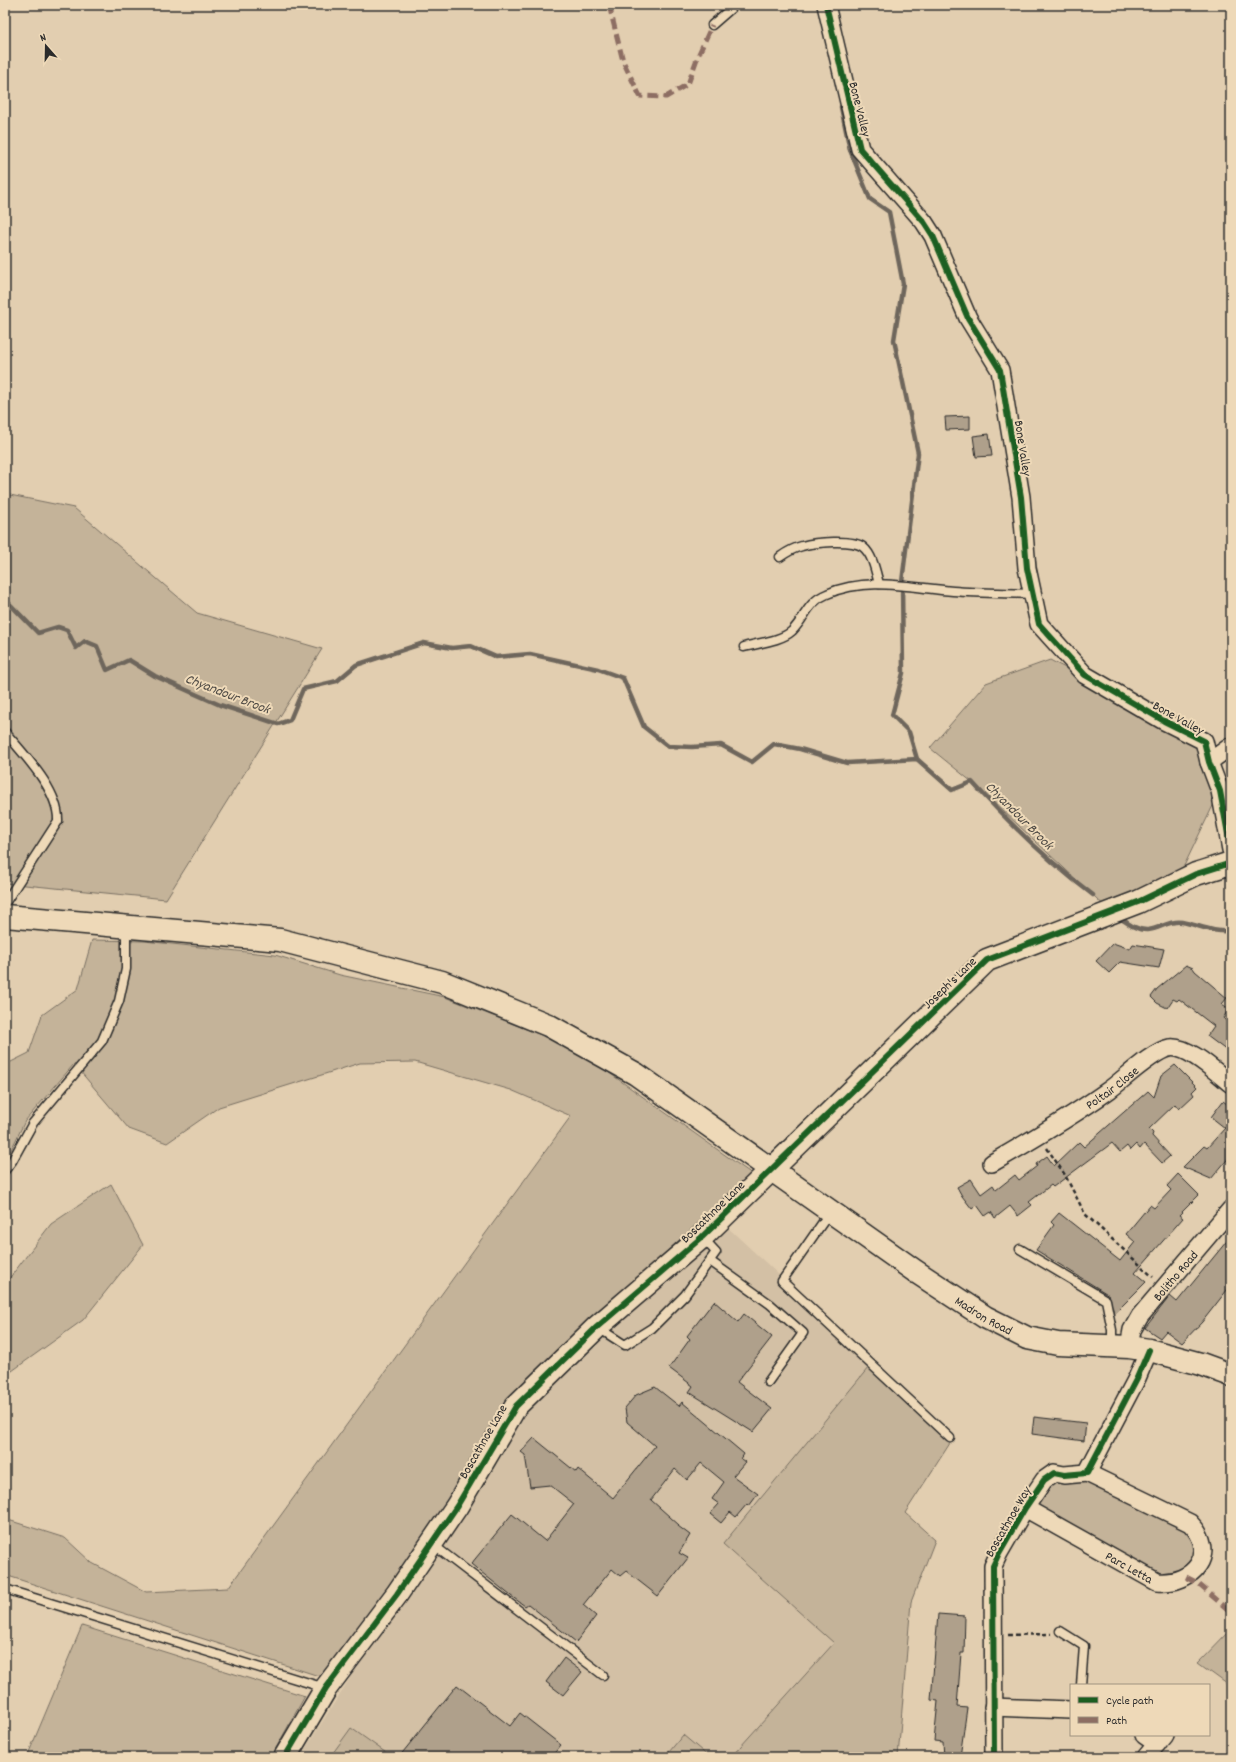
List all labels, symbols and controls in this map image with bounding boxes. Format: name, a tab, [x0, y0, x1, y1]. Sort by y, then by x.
north arrow	[26, 26, 66, 66]
text: N	[38, 30, 49, 47]
street label: Bone Valley	[843, 80, 875, 140]
street label: Bone Valley	[1008, 419, 1035, 478]
water label: Chyandour Brook	[182, 670, 274, 721]
street label: Bone Valley	[1149, 697, 1208, 741]
water label: Chyandour Brook	[980, 778, 1058, 856]
street label: Joseph's Lane	[920, 953, 982, 1014]
street label: Poltair Close	[1083, 1062, 1144, 1115]
street label: Boscathnoe Lane	[677, 1177, 750, 1249]
street label: Bolitho Road	[1150, 1247, 1204, 1306]
street label: Madron Road	[950, 1293, 1015, 1341]
street label: Boscathnoe Lane	[455, 1401, 513, 1483]
street label: Boscathnoe Way	[981, 1483, 1037, 1561]
street label: Parc Letta	[1101, 1548, 1156, 1590]
legend	[1070, 1684, 1210, 1736]
text: Cycle path	[1106, 1693, 1154, 1710]
text: Path	[1106, 1713, 1127, 1730]

